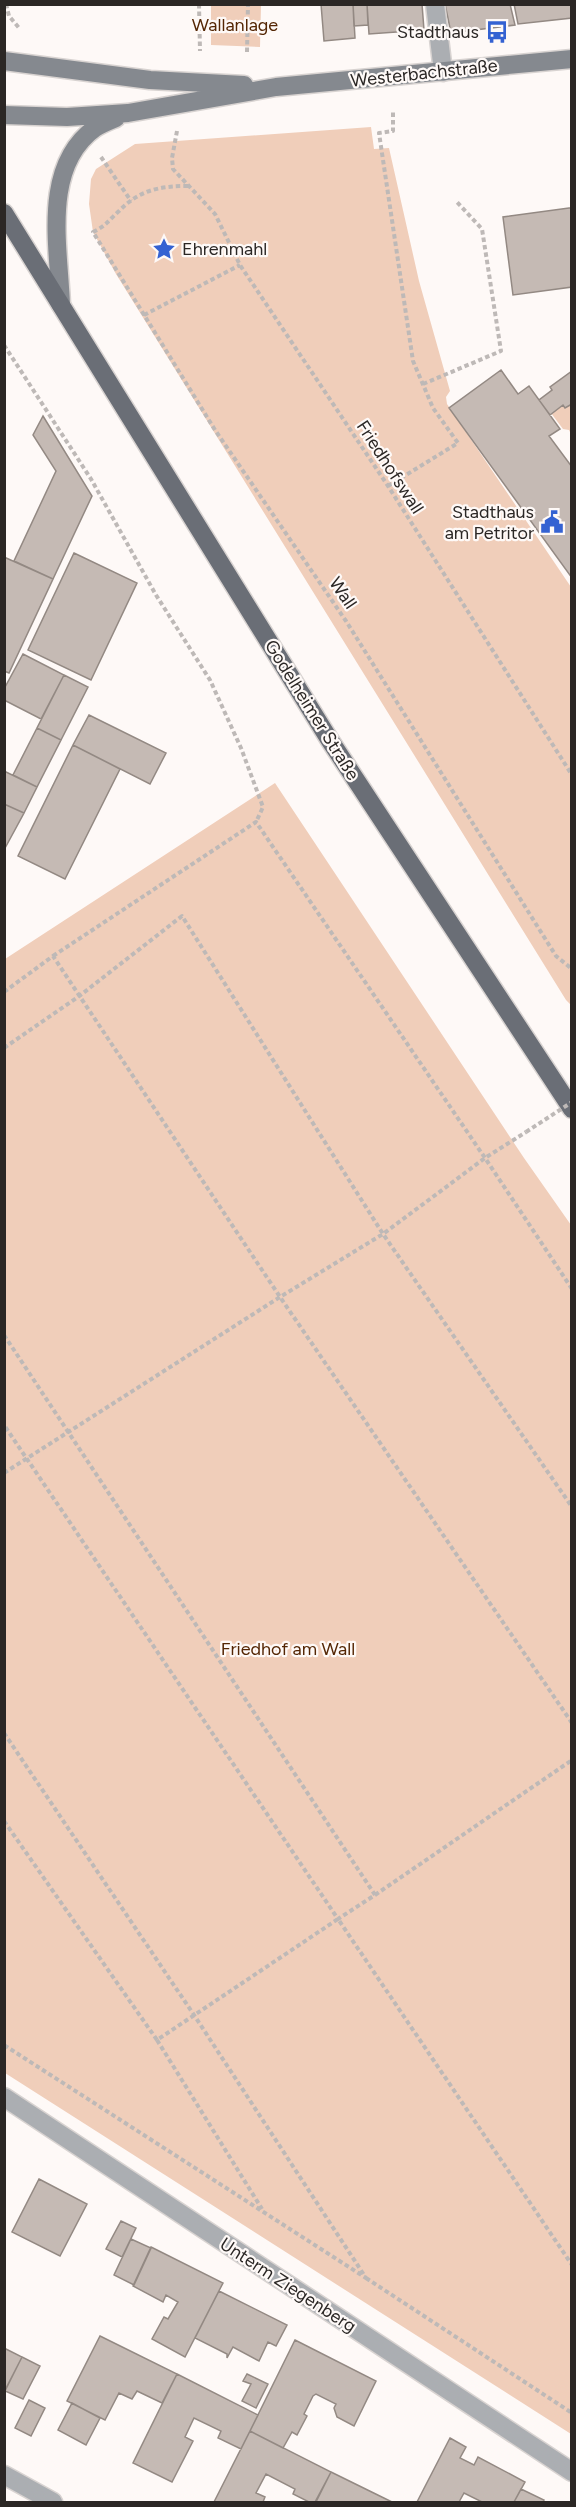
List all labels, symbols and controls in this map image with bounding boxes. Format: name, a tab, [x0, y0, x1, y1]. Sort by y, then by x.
park label: Wallanlage	[192, 14, 278, 36]
bus stop icon: Stadthaus	[484, 19, 510, 45]
place label: Stadthaus	[397, 21, 479, 43]
street label: Westerbachstraße	[350, 54, 499, 92]
place icon: Ehrenmahl	[151, 236, 177, 262]
place label: Ehrenmahl	[182, 238, 267, 260]
street label: Friedhofswall	[352, 416, 428, 518]
place label: Stadthaus am Petritor	[445, 501, 534, 544]
public building icon: Stadthaus am Petritor	[539, 509, 565, 535]
street label: Wall	[324, 573, 362, 613]
street label: Godelheimer Straße	[260, 636, 364, 784]
park label: Friedhof am Wall	[221, 1638, 355, 1660]
street label: Unterm Ziegenberg	[216, 2233, 360, 2337]

